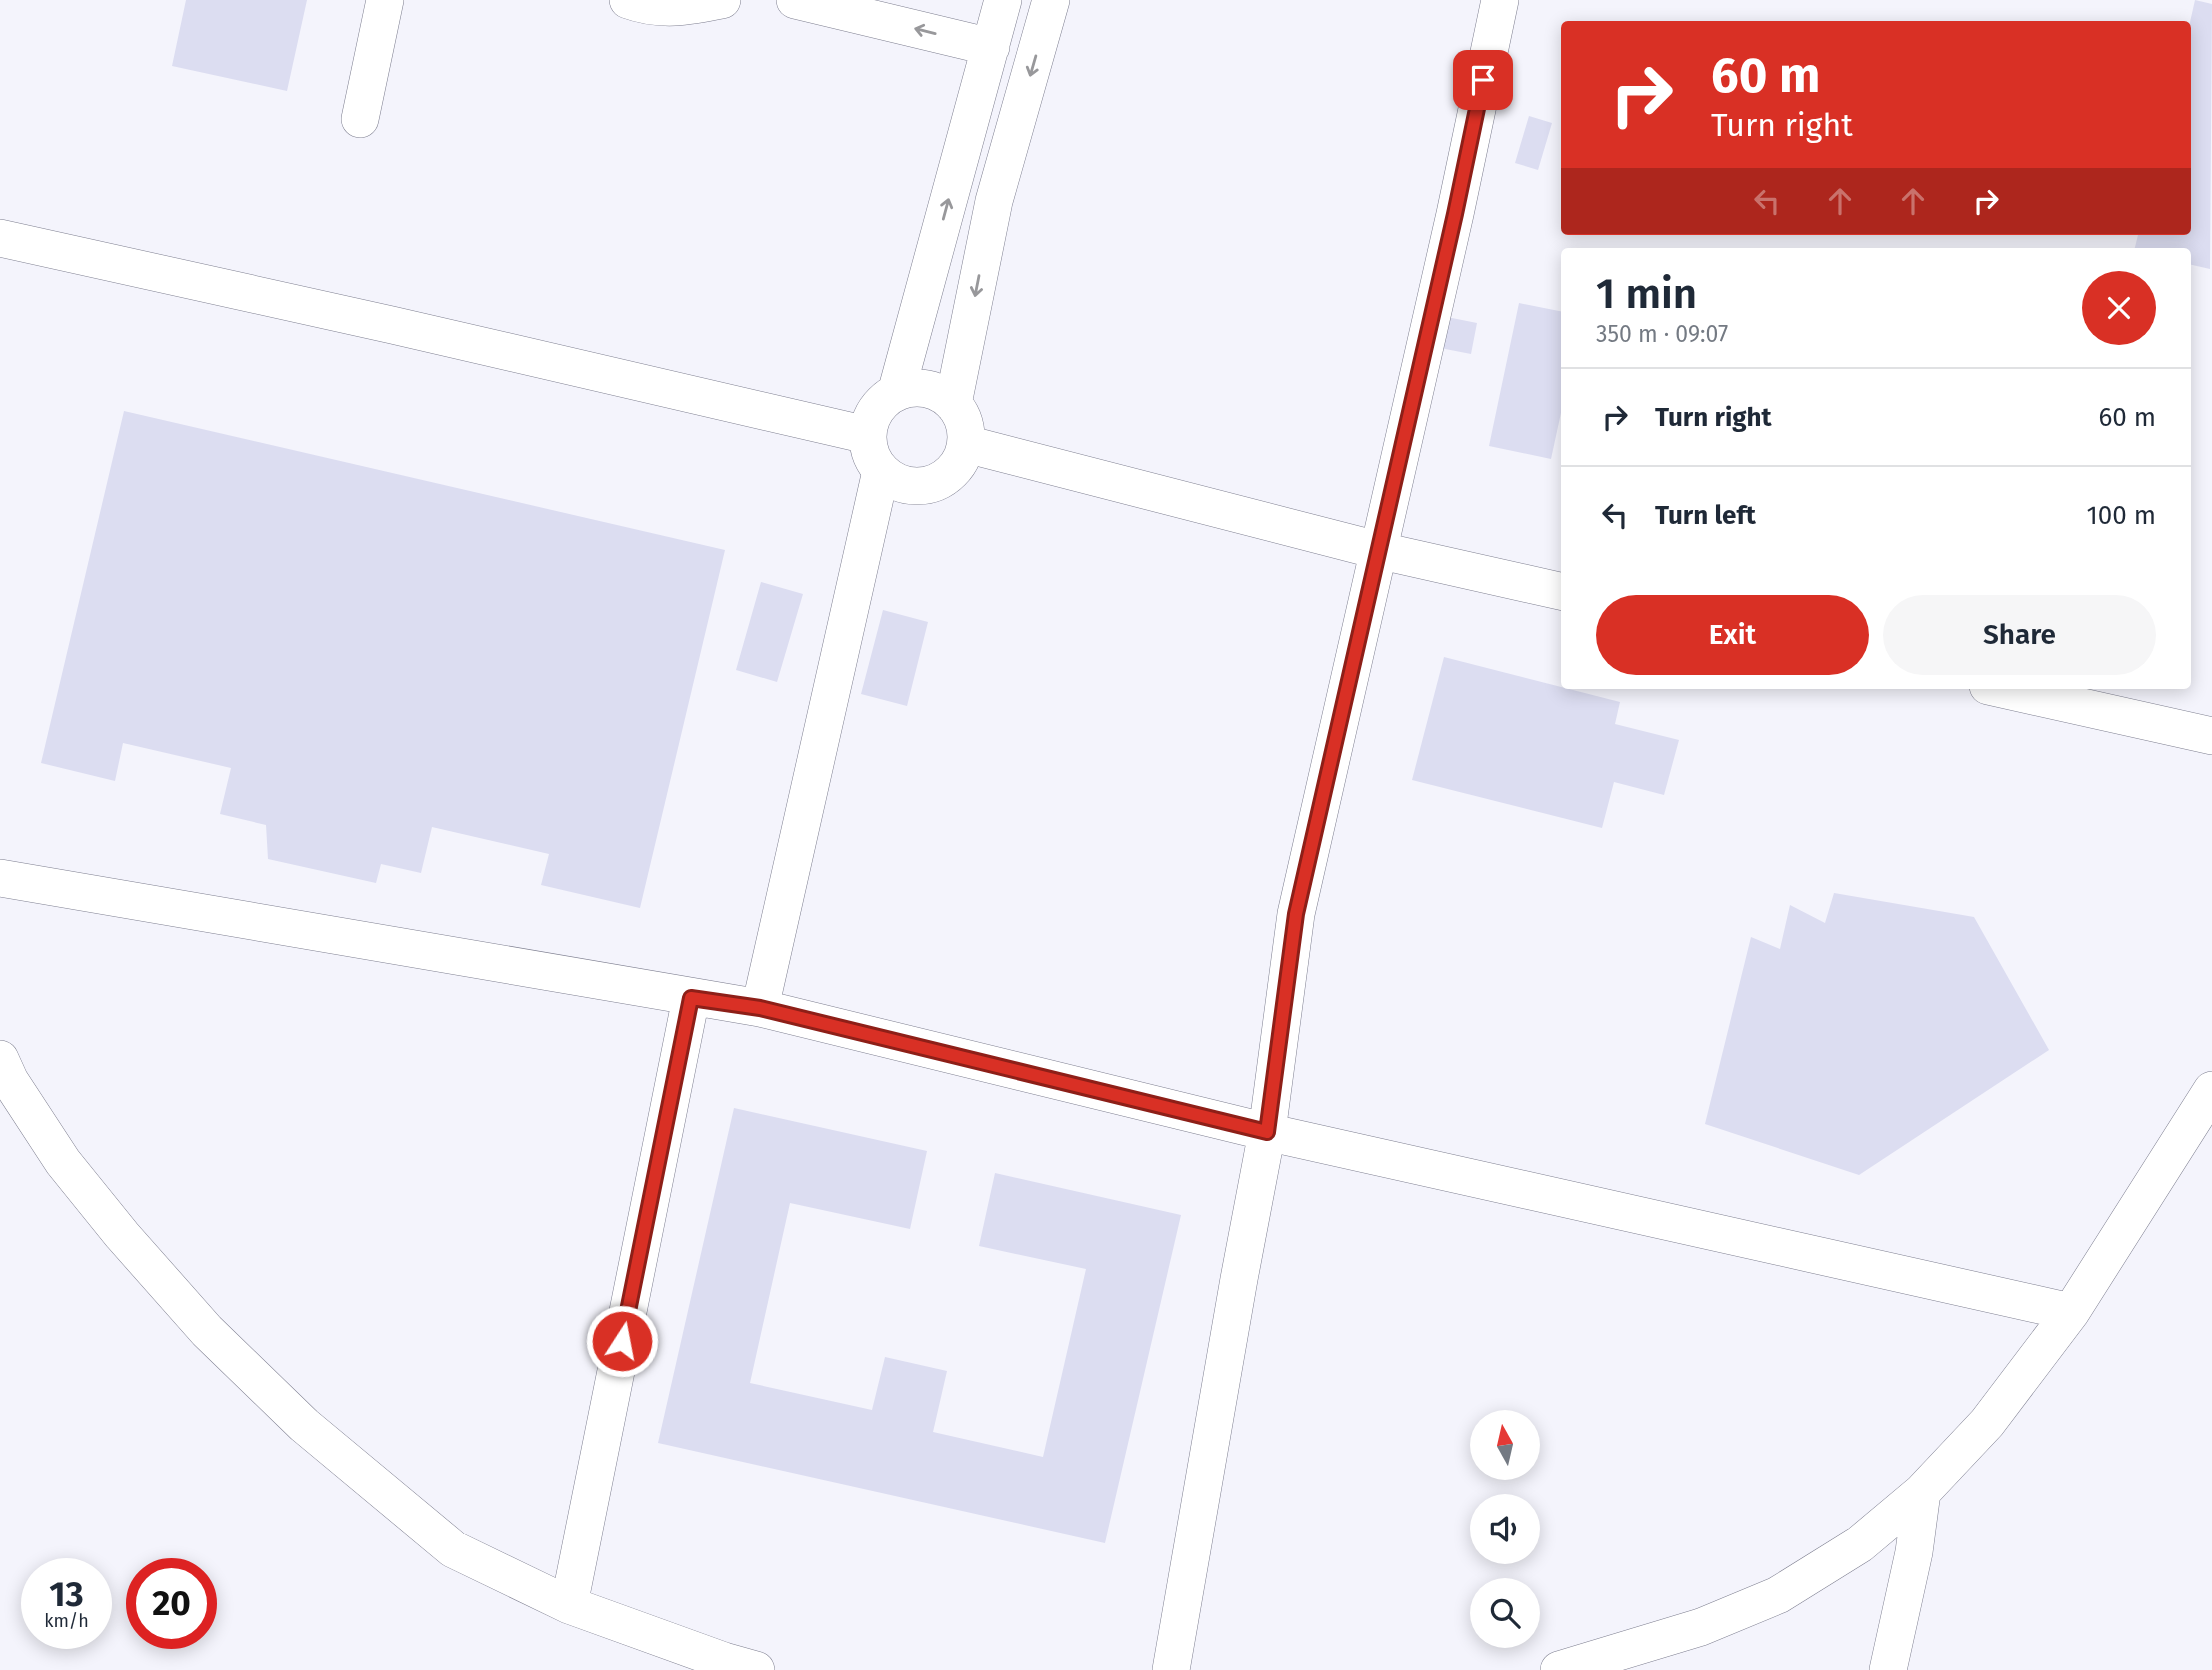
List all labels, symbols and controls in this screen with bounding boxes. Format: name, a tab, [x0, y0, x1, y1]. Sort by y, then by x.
one-way arrow	[914, 24, 937, 37]
text: 60 m	[1711, 46, 1820, 105]
icon: right	[1596, 49, 1687, 140]
pin	[1453, 50, 1513, 110]
one-way arrow	[1025, 55, 1038, 77]
icon: arrive	[1464, 61, 1502, 99]
text: Turn right	[1711, 106, 1853, 144]
icon: left	[1748, 182, 1786, 220]
icon: ahead	[1821, 182, 1859, 220]
icon: ahead	[1894, 182, 1932, 220]
icon: right	[1967, 182, 2005, 220]
one-way arrow	[941, 198, 954, 220]
text: 1 min	[1596, 269, 1697, 319]
button: close	[2082, 271, 2156, 345]
one-way arrow	[969, 274, 983, 297]
text: 350 m · 09:07	[1596, 320, 1728, 348]
icon: right	[1596, 398, 1634, 436]
text: Turn right	[1655, 402, 1772, 433]
text: 60 m	[2098, 402, 2156, 433]
icon: left	[1596, 496, 1634, 534]
text: Turn left	[1655, 500, 1756, 531]
text: 100 m	[2087, 500, 2156, 531]
button: Exit	[1596, 595, 1869, 675]
button: Share	[1883, 595, 2156, 675]
position arrow	[585, 1304, 659, 1378]
north arrow	[1470, 1410, 1540, 1480]
map controls	[1470, 1410, 1540, 1648]
button: sound	[1470, 1494, 1540, 1564]
speed limit sign: 20	[126, 1558, 217, 1649]
text: 13	[49, 1573, 84, 1615]
button: search	[1470, 1578, 1540, 1648]
text: km/h	[44, 1610, 89, 1632]

